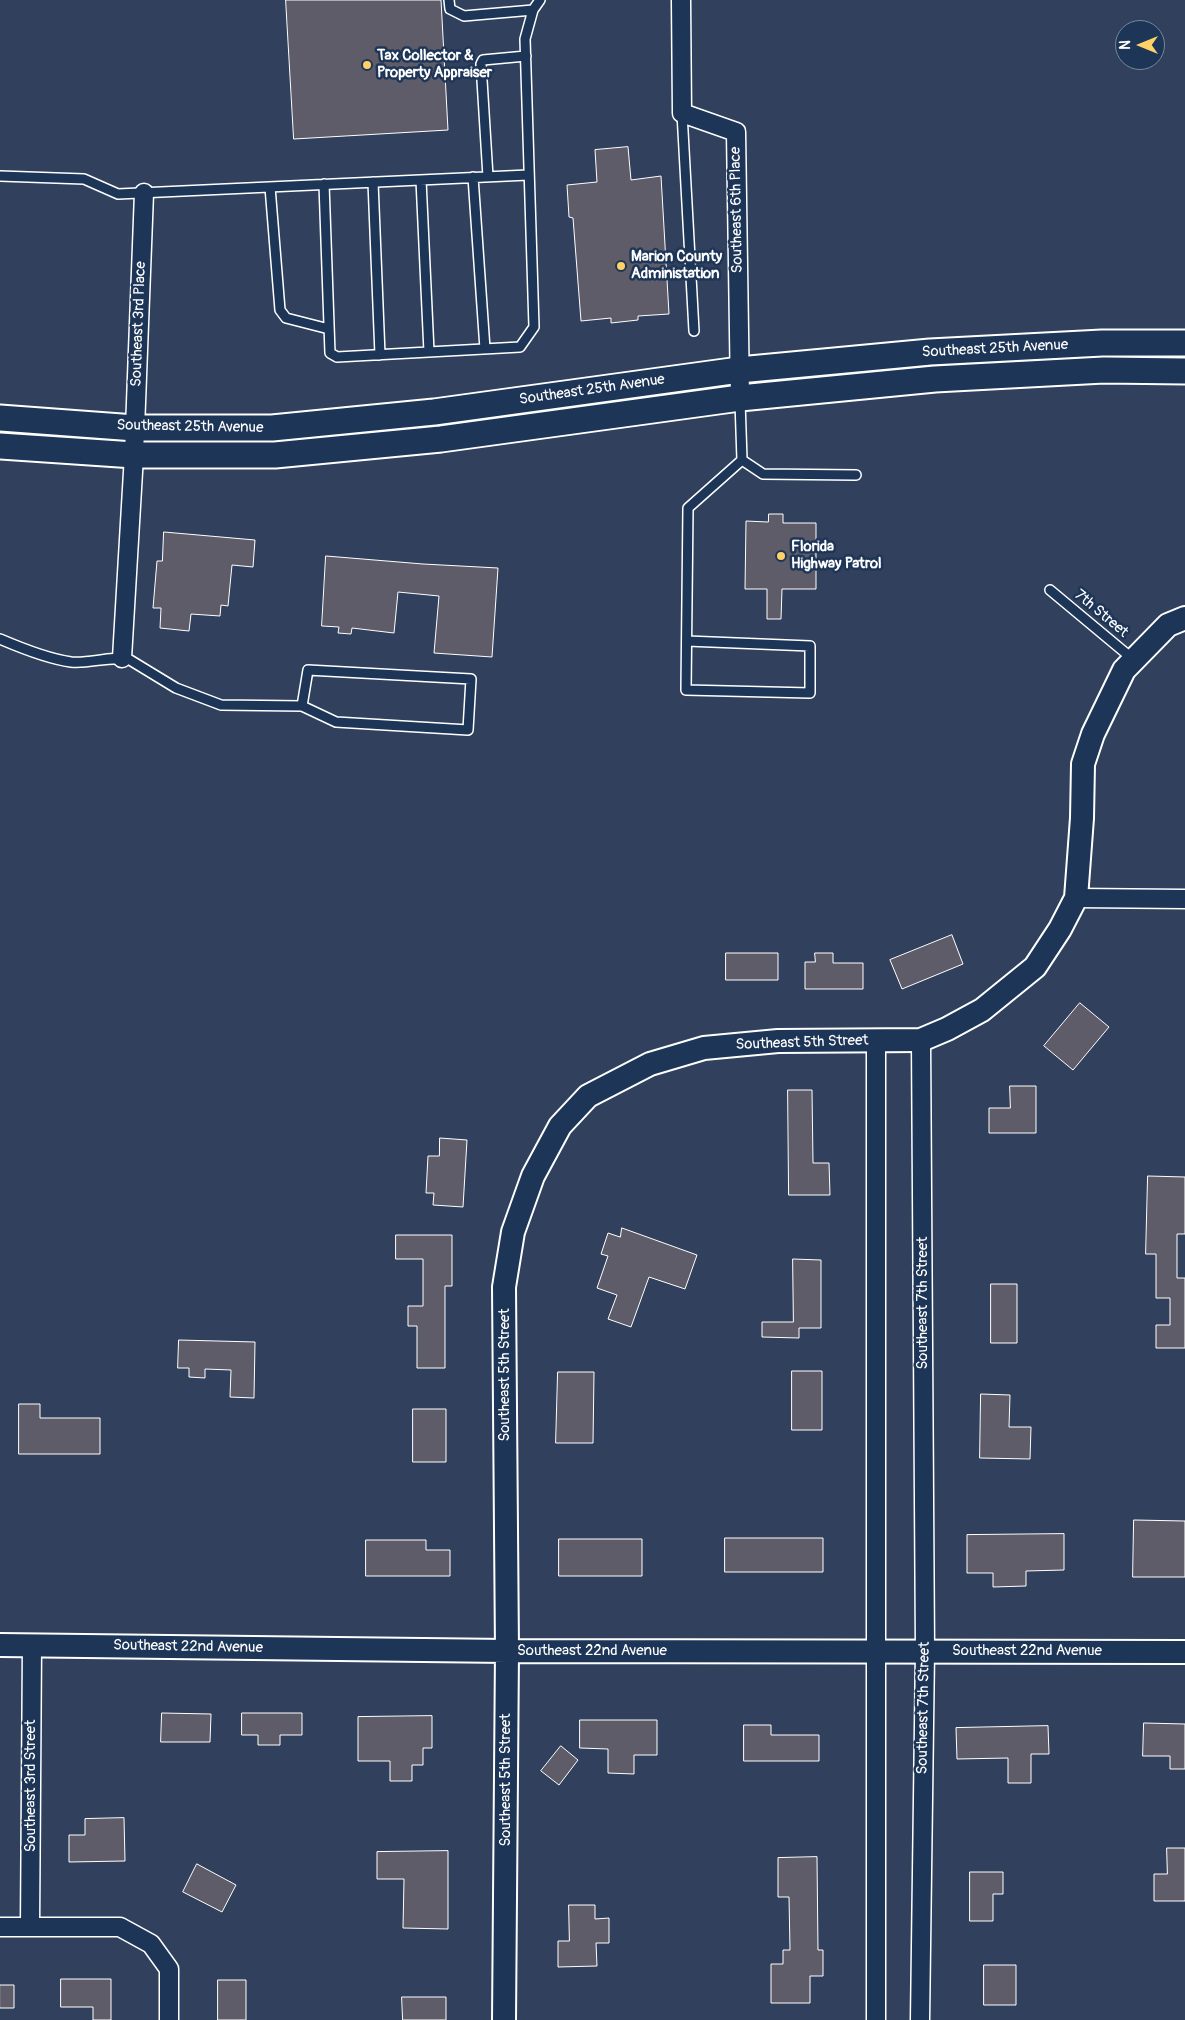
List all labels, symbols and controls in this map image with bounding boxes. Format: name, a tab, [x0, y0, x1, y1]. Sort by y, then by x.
north arrow	[1115, 20, 1165, 70]
text: N	[1117, 40, 1134, 50]
place label: Tax Collector & Property Appraiser	[377, 47, 492, 82]
marker: Tax Collector & Property Appraiser	[361, 59, 373, 71]
street label: Southeast 6th Place	[727, 147, 747, 273]
place label: Marion County Administation	[631, 248, 722, 283]
marker: Marion County Administation	[615, 260, 627, 272]
street label: Southeast 3rd Place	[128, 261, 150, 387]
street label: Southeast 25th Avenue	[921, 336, 1069, 362]
street label: Southeast 25th Avenue	[518, 371, 666, 409]
street label: Southeast 25th Avenue	[116, 417, 264, 437]
place label: Florida Highway Patrol	[791, 538, 882, 573]
marker: Florida Highway Patrol	[775, 550, 787, 562]
street label: 7th Street	[1070, 586, 1132, 642]
street label: Southeast 5th Street	[735, 1032, 869, 1054]
street label: Southeast 7th Street	[914, 1237, 932, 1369]
street label: Southeast 5th Street	[496, 1309, 514, 1441]
street label: Southeast 22nd Avenue	[113, 1637, 263, 1657]
street label: Southeast 7th Street	[914, 1641, 934, 1775]
street label: Southeast 22nd Avenue	[517, 1642, 667, 1660]
street label: Southeast 22nd Avenue	[952, 1642, 1102, 1660]
street label: Southeast 5th Street	[497, 1714, 515, 1846]
street label: Southeast 3rd Street	[22, 1720, 40, 1852]

